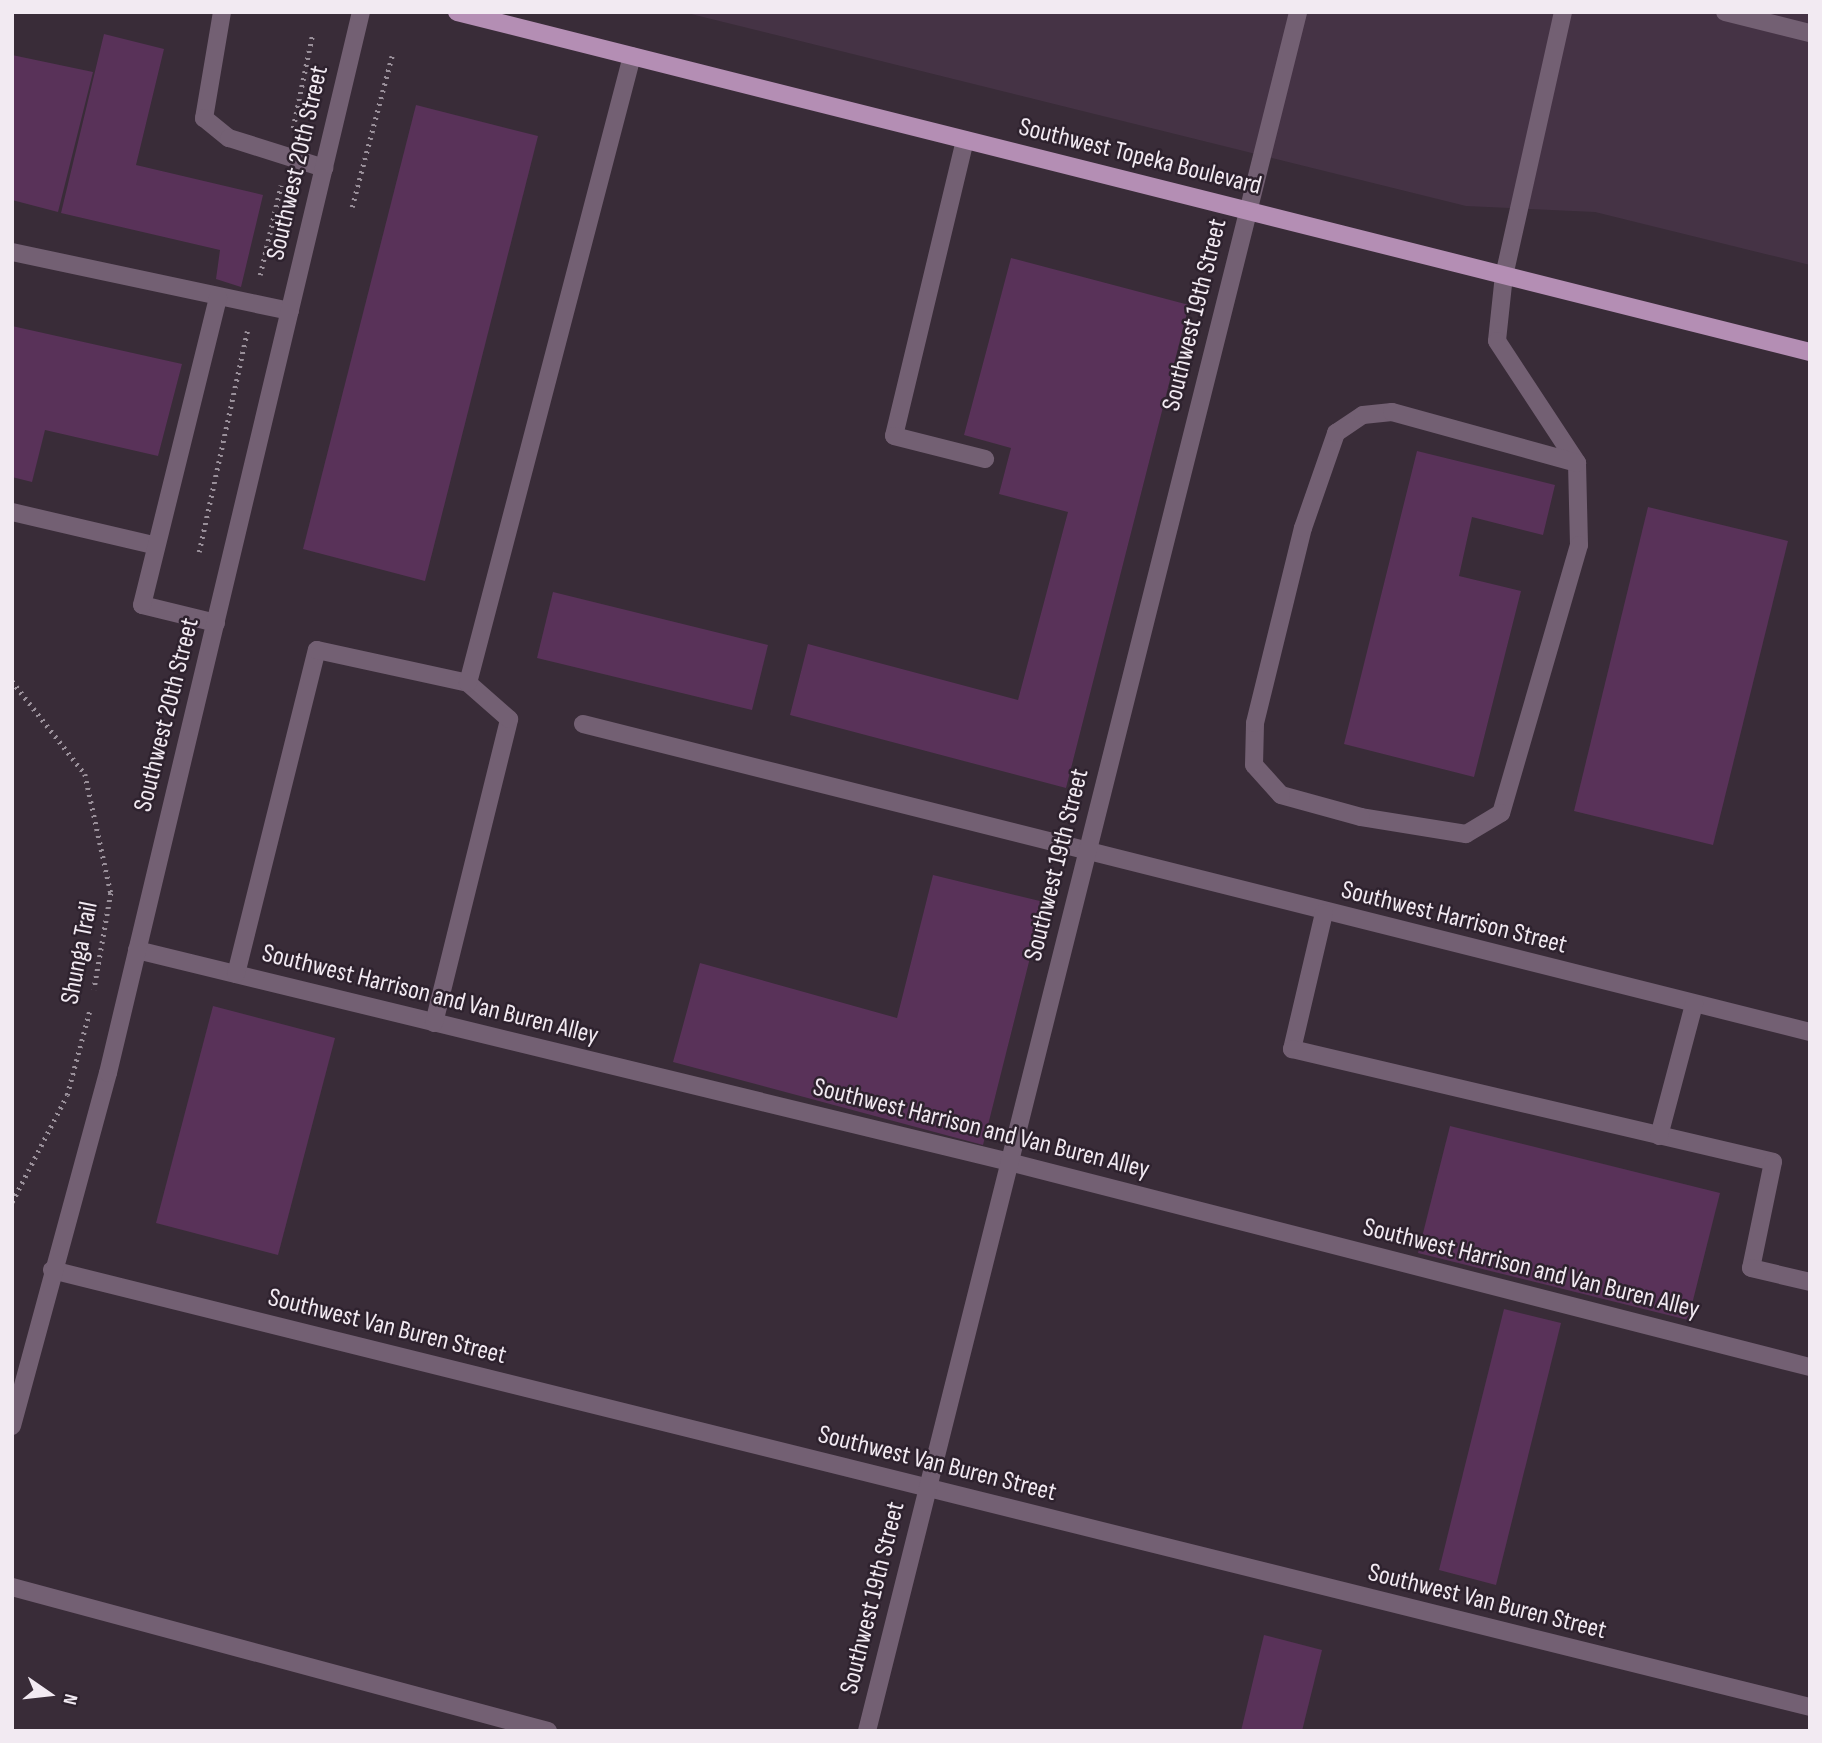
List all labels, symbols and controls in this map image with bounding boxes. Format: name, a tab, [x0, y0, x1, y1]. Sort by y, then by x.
street label: Southwest 20th Street	[260, 63, 336, 263]
street label: Southwest Topeka Boulevard	[1015, 112, 1265, 202]
street label: Southwest 19th Street	[1156, 216, 1234, 414]
street label: Southwest 20th Street	[128, 615, 206, 815]
street label: Southwest 19th Street	[1018, 766, 1096, 964]
street label: Southwest Harrison Street	[1338, 875, 1570, 961]
street label: Shunga Trail	[55, 899, 105, 1007]
street label: Southwest Harrison and Van Buren Alley	[259, 938, 601, 1052]
street label: Southwest Harrison and Van Buren Alley	[810, 1072, 1152, 1186]
street label: Southwest Harrison and Van Buren Alley	[1360, 1212, 1702, 1326]
street label: Southwest Van Buren Street	[265, 1282, 509, 1372]
street label: Southwest Van Buren Street	[815, 1419, 1059, 1509]
street label: Southwest 19th Street	[834, 1499, 912, 1697]
street label: Southwest Van Buren Street	[1365, 1557, 1609, 1647]
north arrow	[14, 1659, 84, 1729]
text: N	[57, 1691, 82, 1707]

